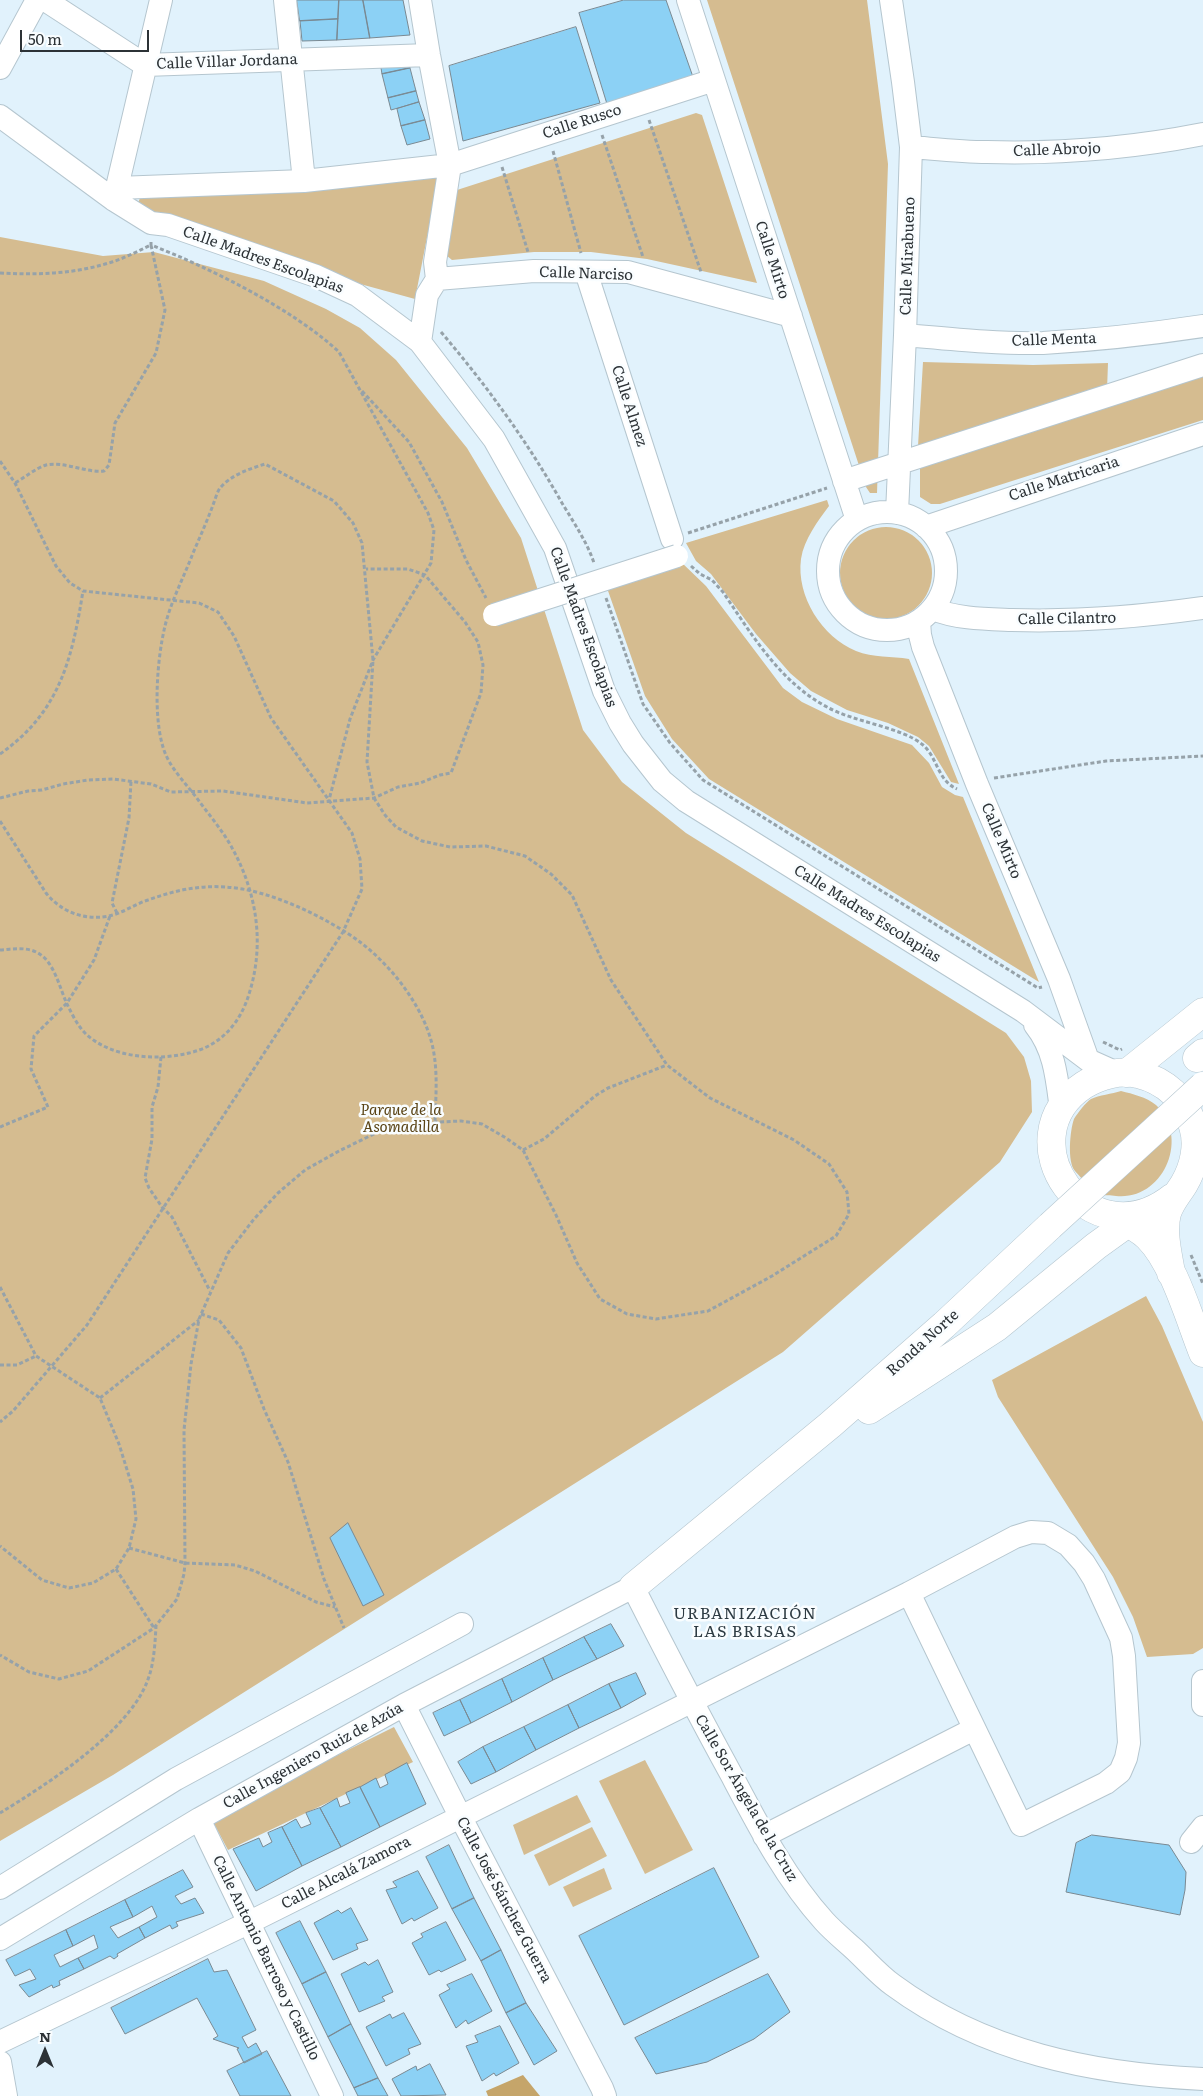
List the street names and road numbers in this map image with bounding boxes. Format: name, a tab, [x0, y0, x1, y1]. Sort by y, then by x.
street label: Calle Villar Jordana	[156, 51, 298, 73]
street label: Calle Rusco	[540, 101, 624, 143]
street label: Calle Abrojo	[1013, 139, 1101, 161]
street label: Calle Mirabueno	[897, 196, 919, 316]
street label: Calle Mirto	[751, 219, 793, 301]
street label: Calle Madres Escolapias	[180, 223, 346, 297]
street label: Calle Narciso	[539, 263, 633, 285]
street label: Calle Menta	[1011, 330, 1097, 350]
street label: Calle Almez	[607, 363, 651, 449]
street label: Calle Matricaria	[1007, 453, 1121, 505]
street label: Calle Madres Escolapias	[546, 544, 620, 710]
street label: Calle Cilantro	[1018, 609, 1116, 629]
street label: Calle Mirto	[977, 800, 1025, 882]
street label: Calle Madres Escolapias	[790, 861, 944, 967]
street label: Ronda Norte	[883, 1306, 963, 1380]
street label: Calle Ingeniero Ruiz de Azúa	[220, 1699, 406, 1813]
street label: Calle Sor Ángela de la Cruz	[691, 1711, 801, 1885]
street label: Calle José Sánchez Guerra	[453, 1814, 555, 1986]
street label: Calle Alcalá Zamora	[278, 1833, 414, 1913]
street label: Calle Antonio Barroso y Castillo	[208, 1853, 324, 2063]

